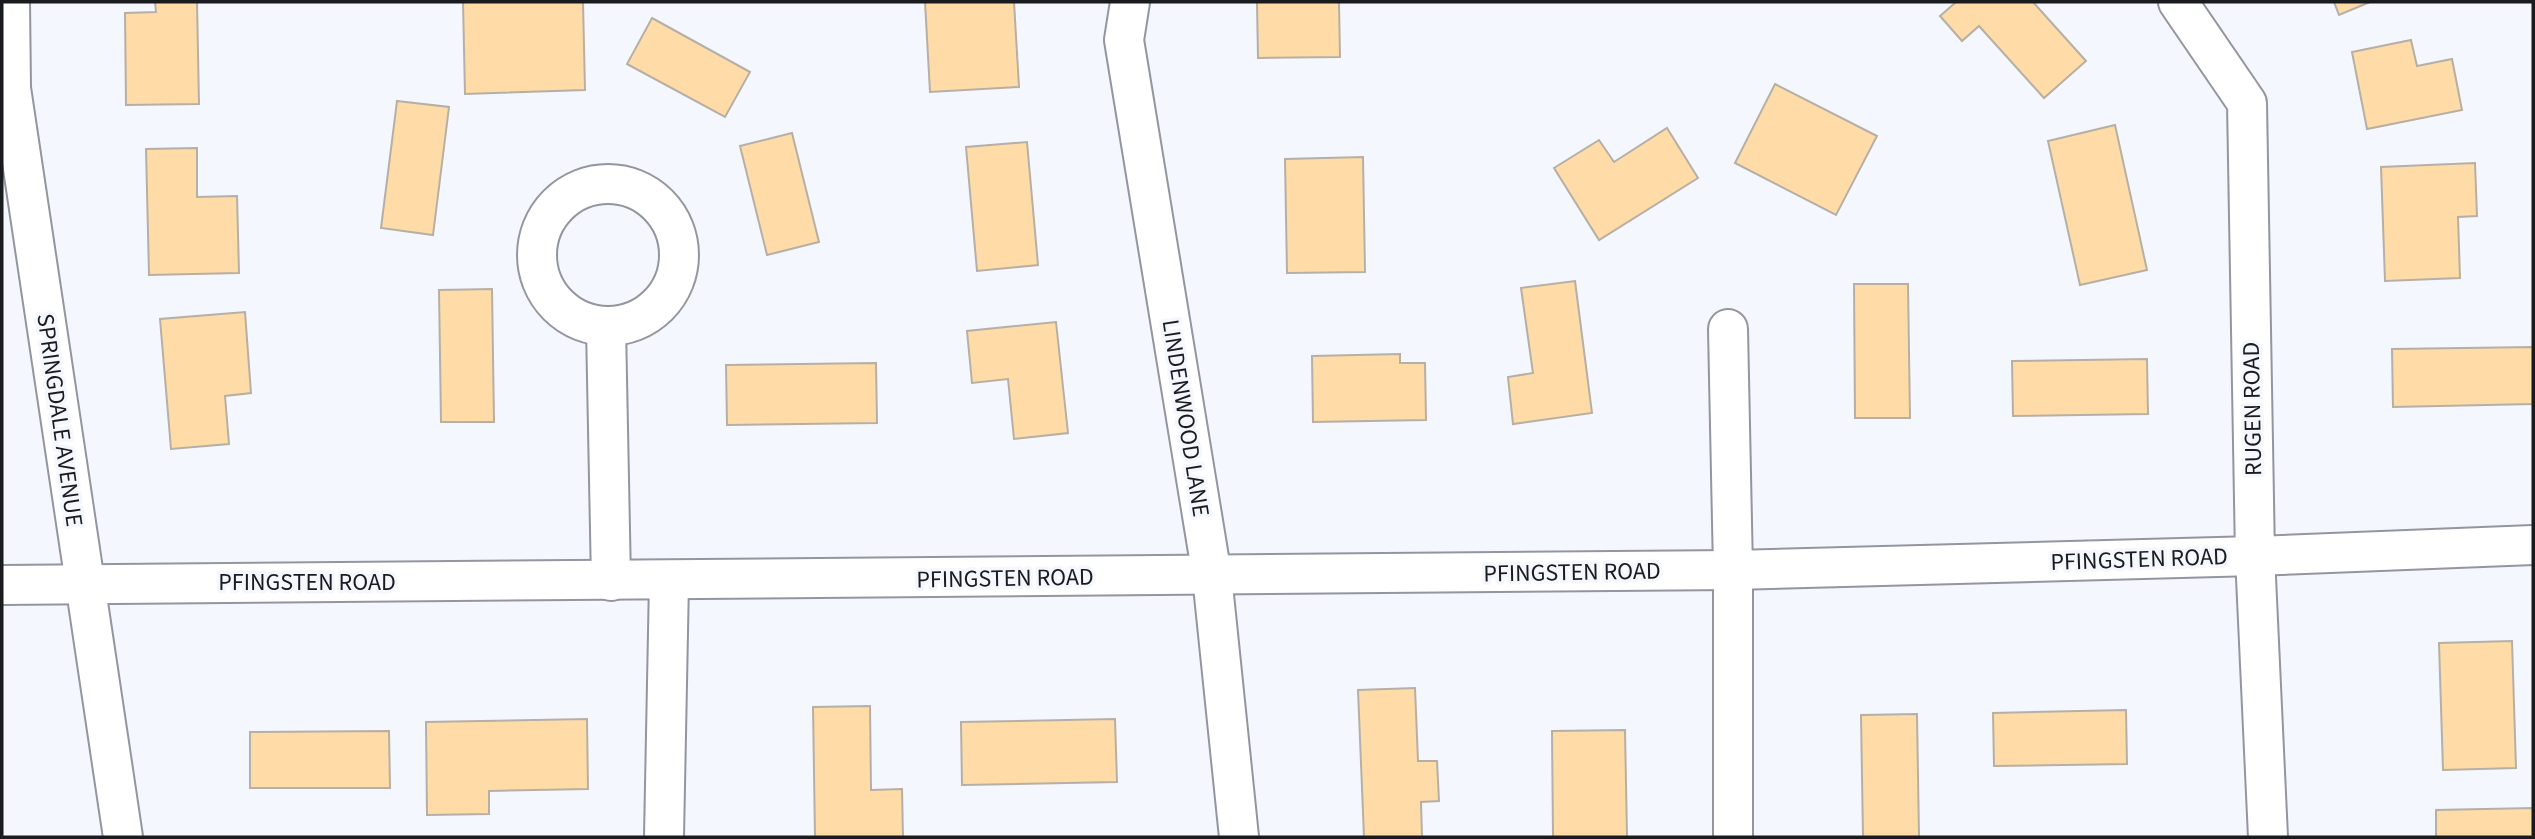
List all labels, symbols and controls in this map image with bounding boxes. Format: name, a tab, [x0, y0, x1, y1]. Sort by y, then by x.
street label: SPRINGDALE AVENUE	[27, 311, 92, 529]
street label: LINDENWOOD LANE	[1153, 317, 1218, 519]
street label: RUGEN ROAD	[2234, 342, 2271, 476]
street label: PFINGSTEN ROAD	[2050, 539, 2228, 580]
street label: PFINGSTEN ROAD	[1483, 553, 1661, 592]
street label: PFINGSTEN ROAD	[916, 559, 1094, 598]
street label: PFINGSTEN ROAD	[218, 565, 396, 600]

